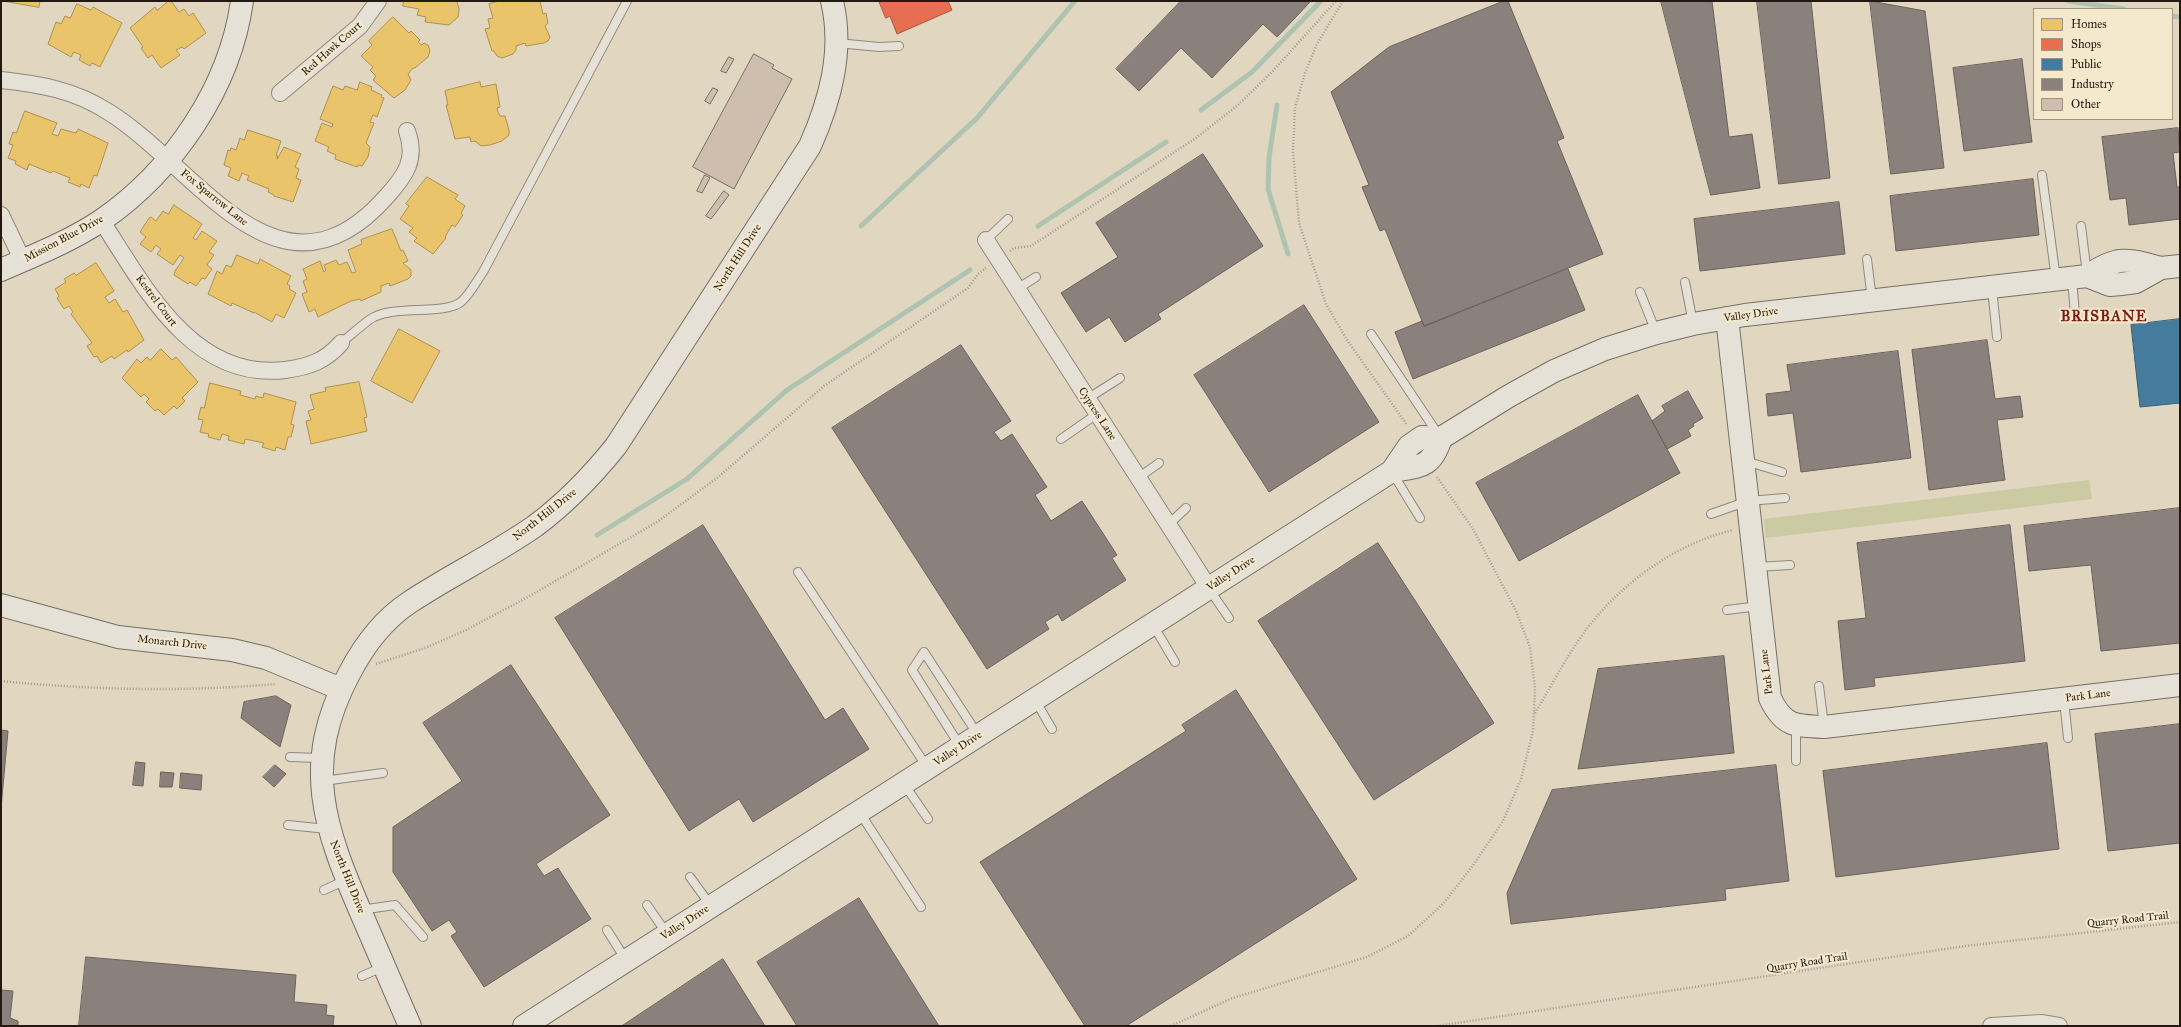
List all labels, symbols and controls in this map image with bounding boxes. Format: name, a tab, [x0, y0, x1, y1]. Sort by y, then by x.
legend	[2033, 8, 2173, 120]
text: Homes	[2071, 17, 2107, 31]
street label: Red Hawk Court	[299, 19, 365, 79]
text: Shops	[2071, 37, 2101, 51]
text: Public	[2071, 57, 2102, 71]
text: Industry	[2071, 77, 2114, 91]
text: Other	[2071, 97, 2101, 111]
street label: Fox Sparrow Lane	[178, 167, 250, 229]
street label: Mission Blue Drive	[22, 213, 106, 265]
street label: North Hill Drive	[711, 222, 765, 294]
street label: Kestrel Court	[132, 273, 180, 329]
street label: Valley Drive	[1723, 305, 1779, 325]
district label: BRISBANE	[2061, 308, 2147, 326]
street label: Cypress Lane	[1075, 385, 1119, 443]
street label: North Hill Drive	[510, 486, 580, 544]
street label: Valley Drive	[1204, 554, 1258, 594]
street label: Monarch Drive	[136, 633, 208, 653]
street label: Park Lane	[1758, 649, 1776, 695]
street label: Park Lane	[2065, 687, 2111, 705]
street label: Valley Drive	[931, 729, 985, 769]
street label: North Hill Drive	[326, 839, 368, 915]
street label: Valley Drive	[658, 903, 712, 943]
street label: Quarry Road Trail	[2087, 909, 2169, 931]
street label: Quarry Road Trail	[1766, 950, 1848, 976]

